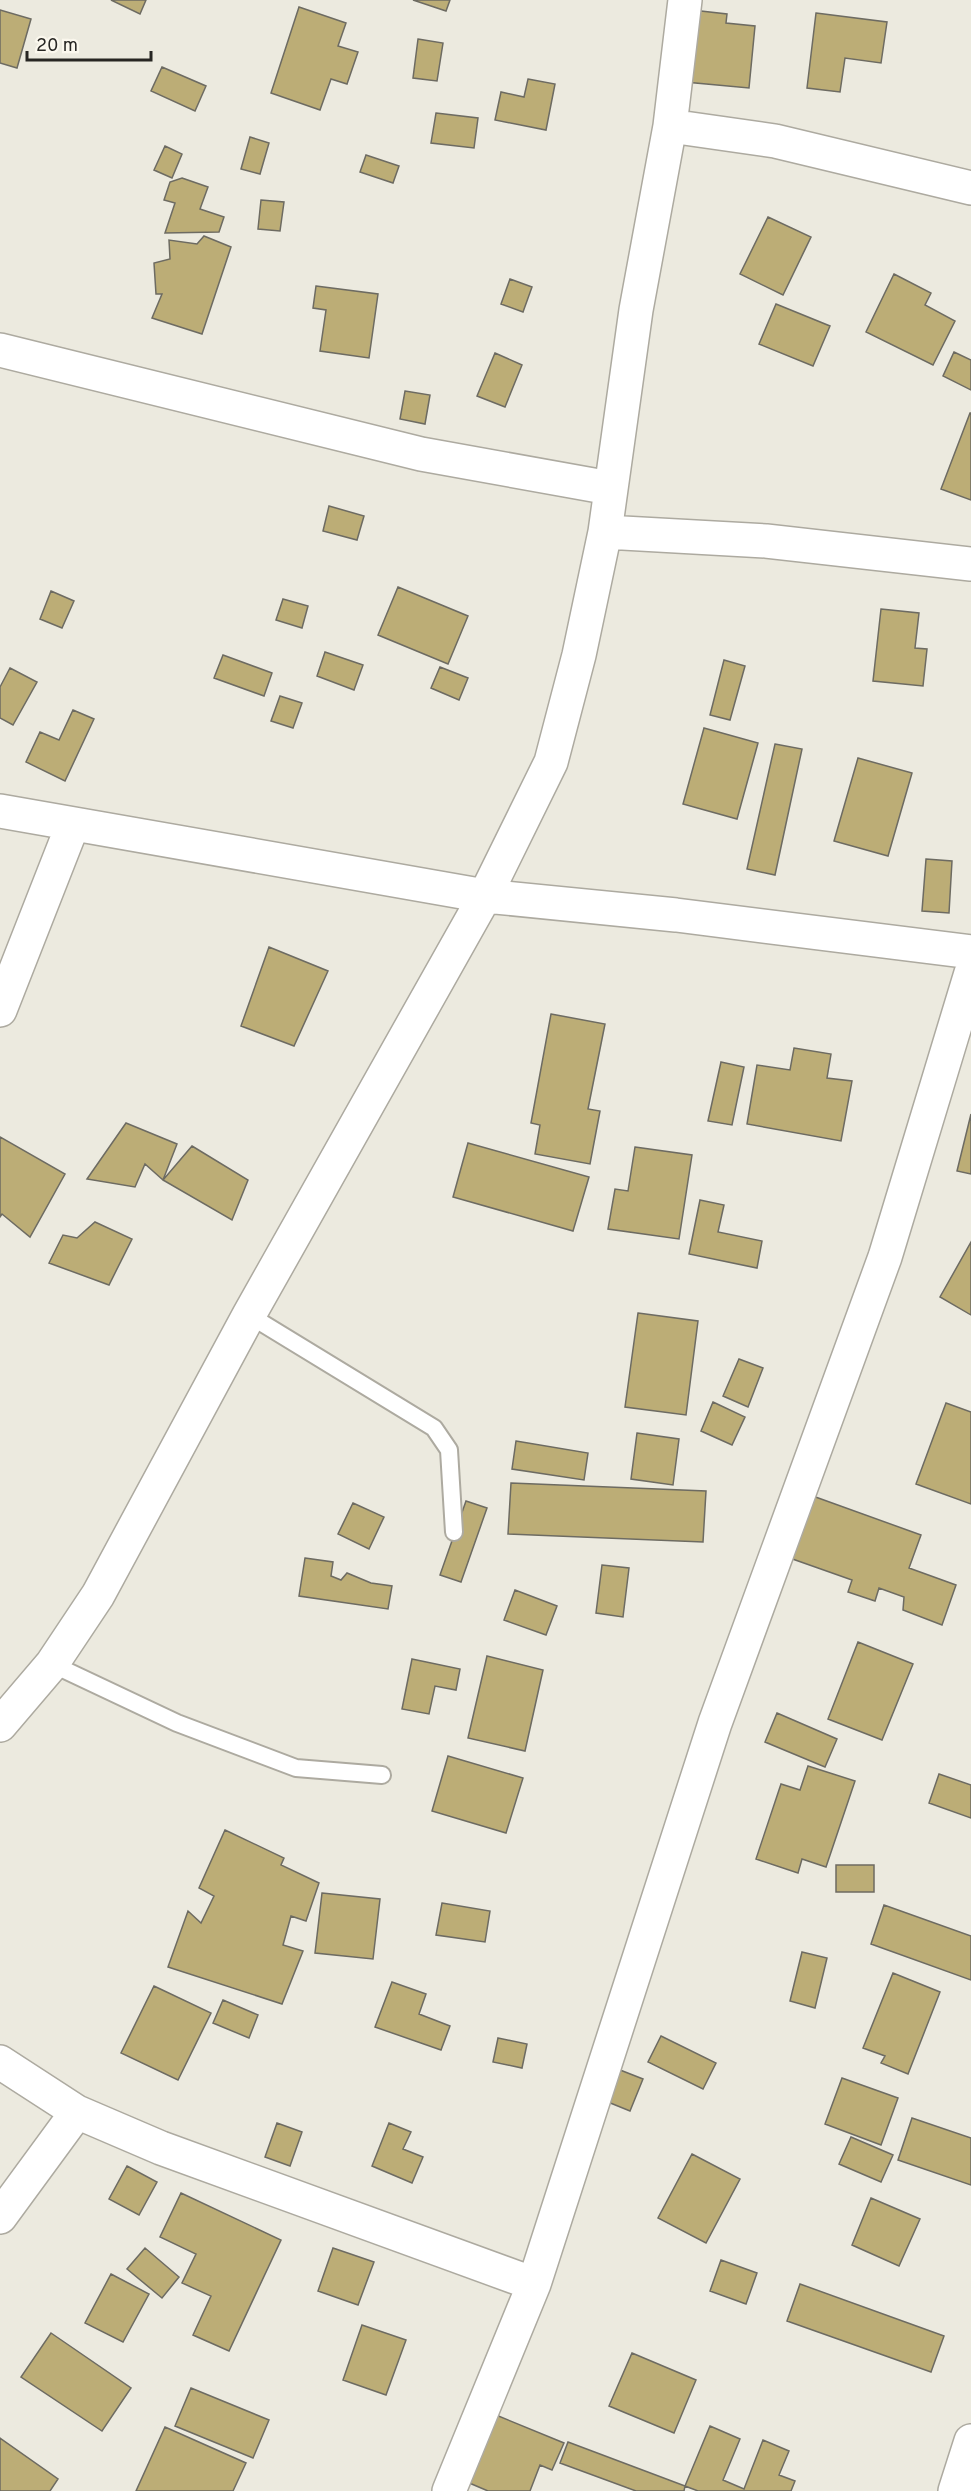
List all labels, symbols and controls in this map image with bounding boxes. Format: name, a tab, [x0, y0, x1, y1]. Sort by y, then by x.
scale bar	[27, 24, 152, 62]
text: 20 m	[36, 35, 78, 58]

